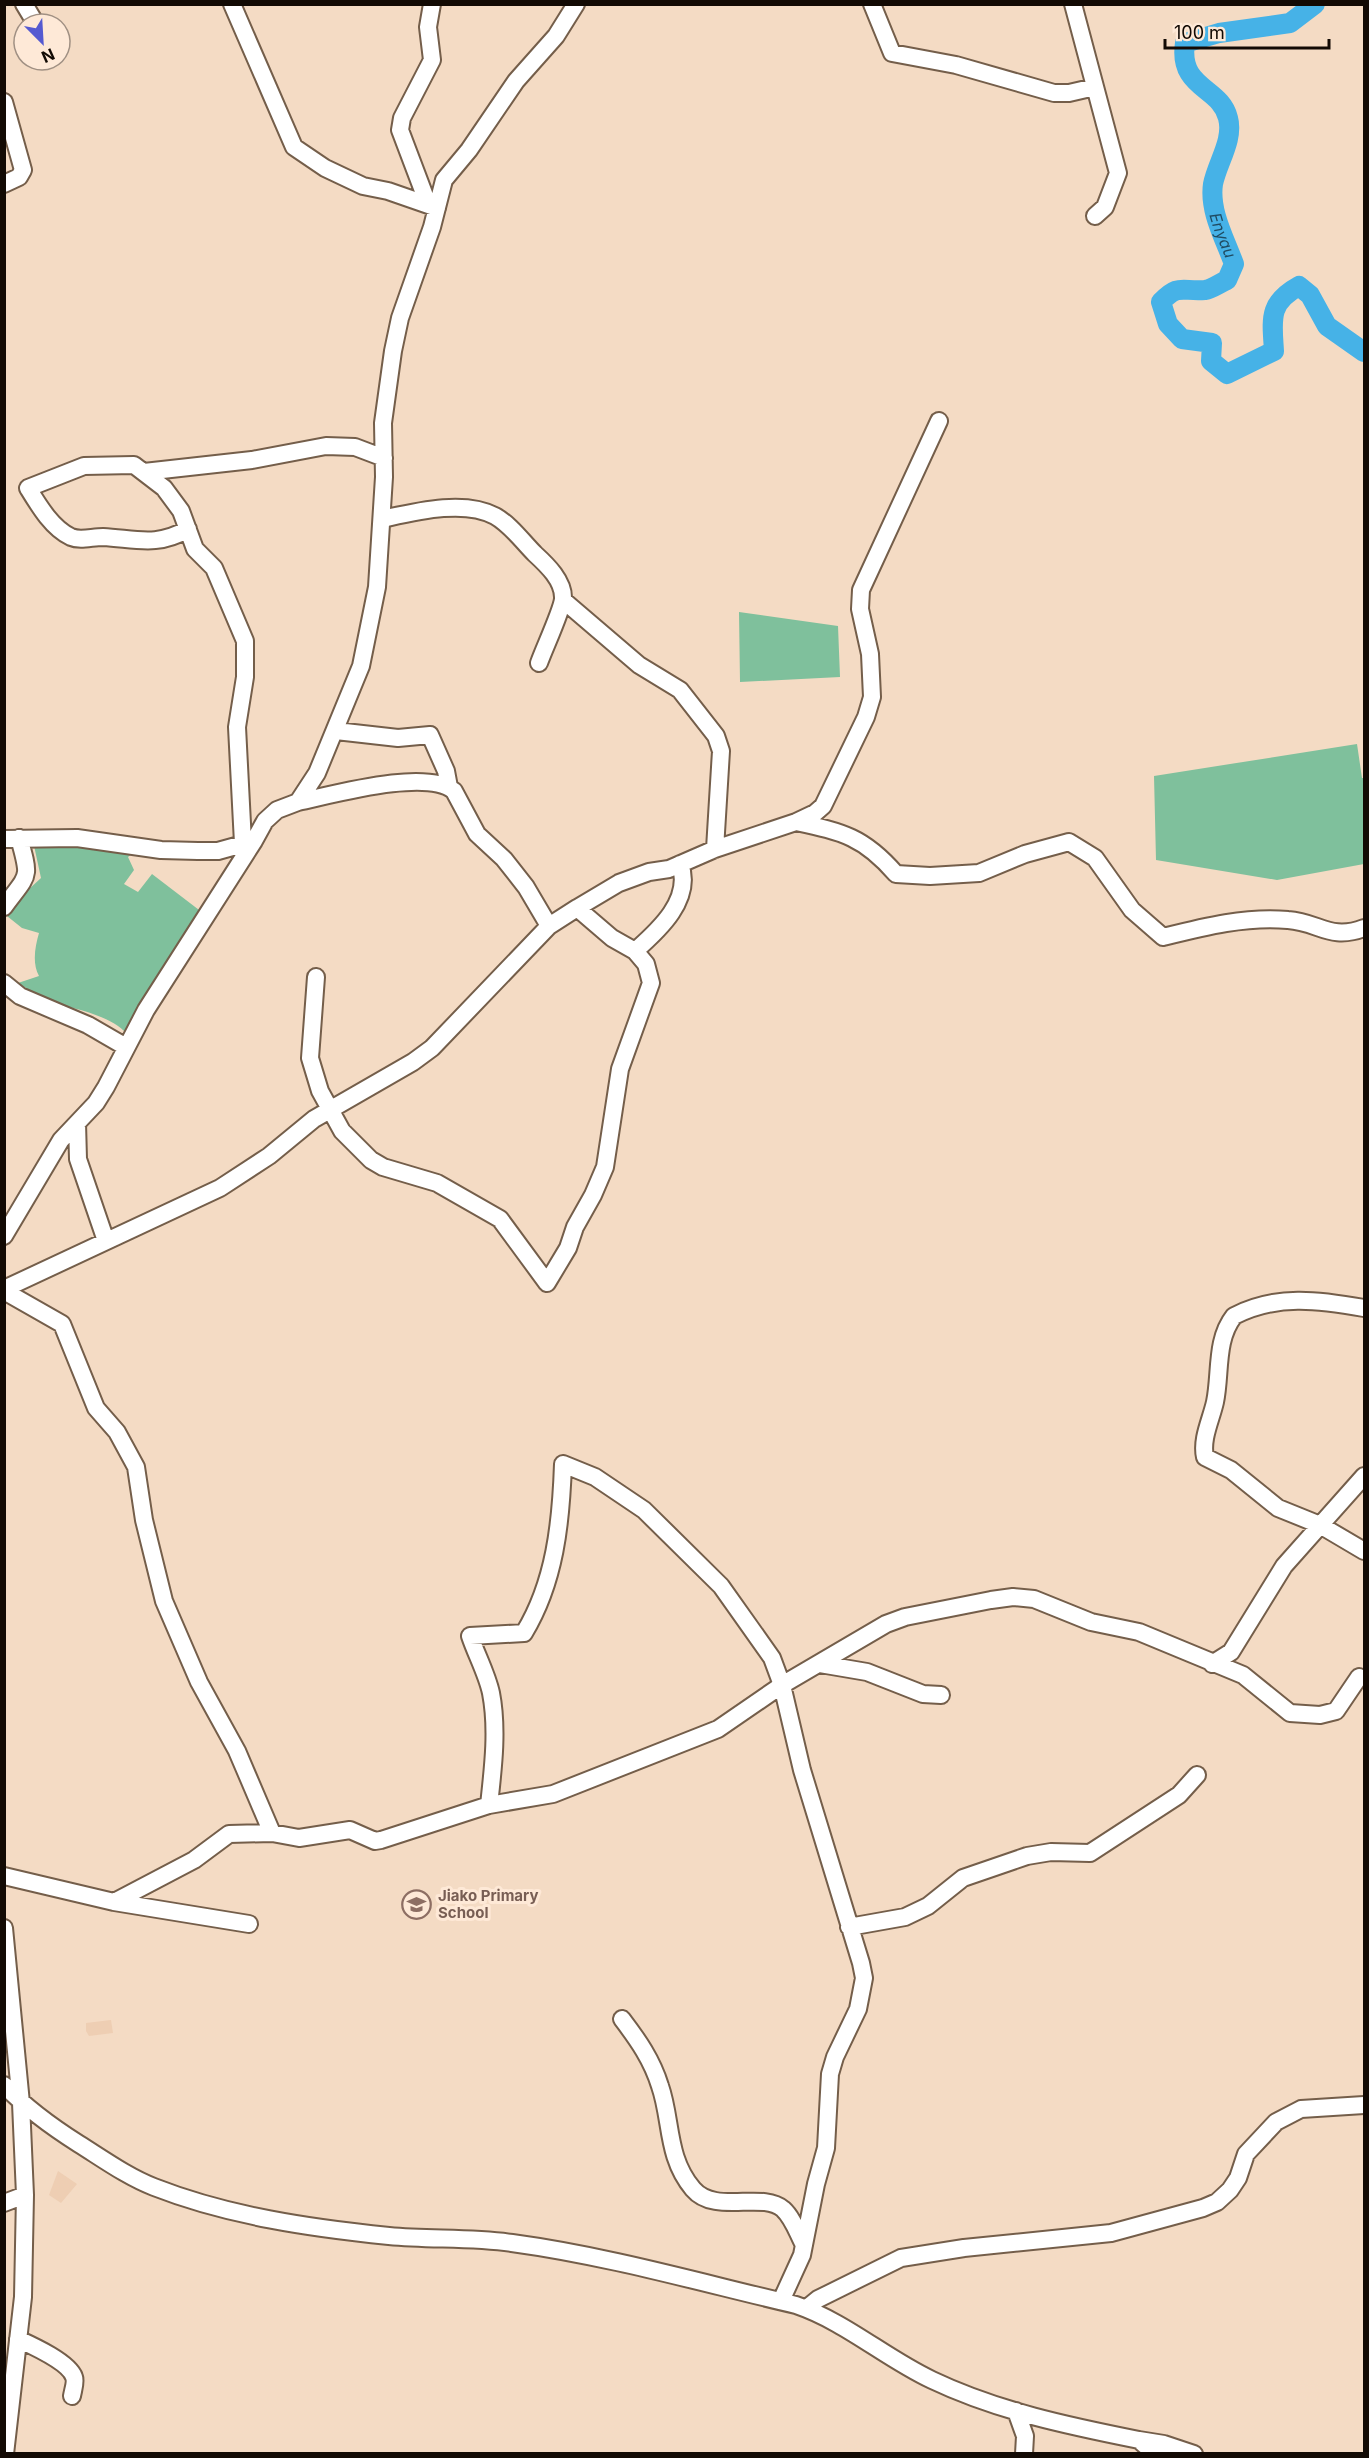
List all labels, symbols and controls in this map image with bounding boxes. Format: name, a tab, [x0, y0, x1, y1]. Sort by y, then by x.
north arrow	[12, 12, 72, 72]
scale bar	[1165, 12, 1328, 50]
text: 100 m	[1174, 22, 1225, 43]
text: N	[38, 44, 58, 67]
water label: Enyau	[1205, 210, 1241, 261]
place label: Jiako Primary School	[438, 1886, 538, 1922]
school or university icon: Jiako Primary School	[401, 1888, 433, 1920]

